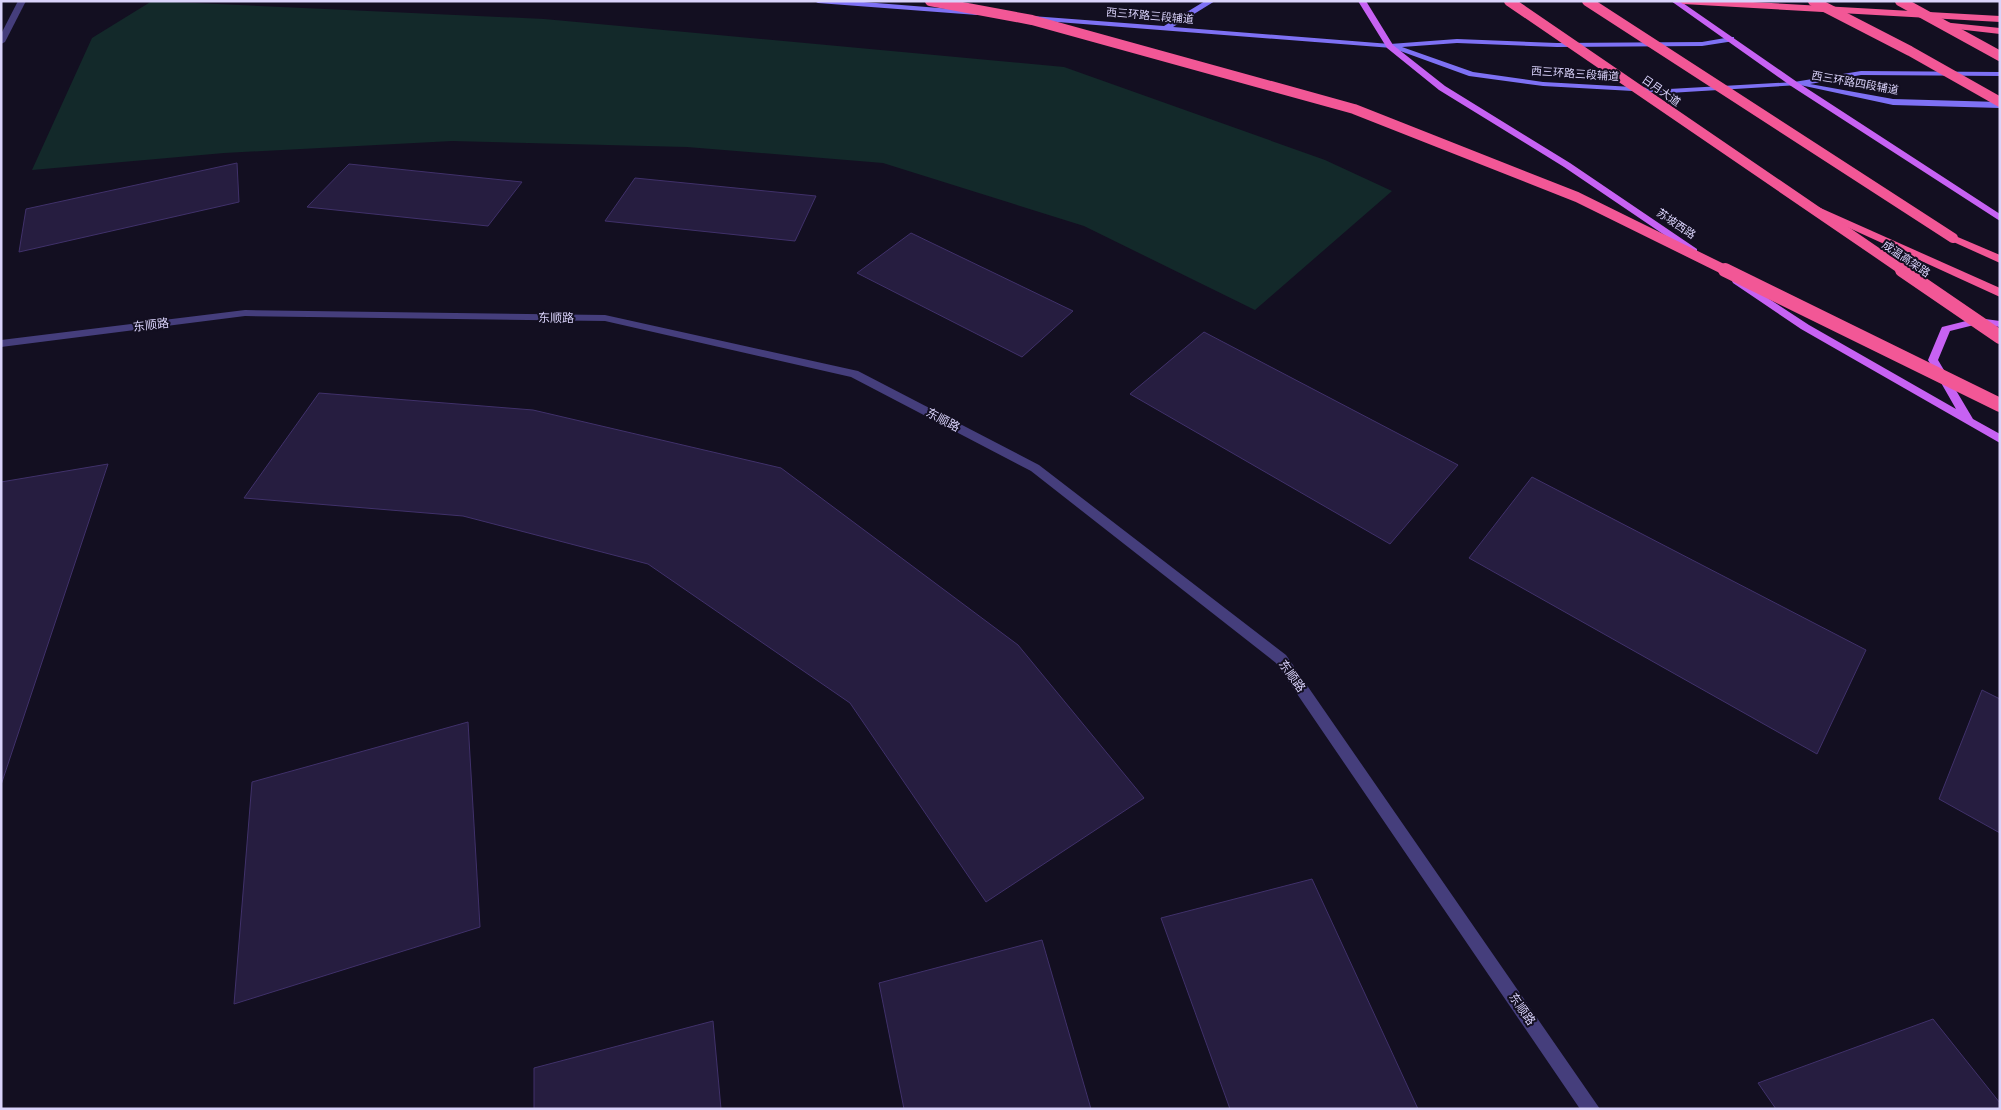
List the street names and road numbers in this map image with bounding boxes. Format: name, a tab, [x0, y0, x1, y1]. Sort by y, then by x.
street label: 西三环路三段辅道	[1106, 6, 1194, 26]
street label: 西三环路三段辅道	[1531, 64, 1619, 84]
street label: 西三环路四段辅道	[1811, 69, 1899, 97]
street label: 日月大道	[1639, 73, 1683, 109]
street label: 苏坡西路	[1654, 206, 1698, 242]
street label: 成温高架路	[1880, 238, 1932, 280]
street label: 东顺路	[538, 311, 574, 325]
street label: 东顺路	[132, 316, 170, 334]
street label: 东顺路	[924, 405, 962, 435]
street label: 东顺路	[1276, 657, 1308, 695]
street label: 东顺路	[1506, 990, 1538, 1028]

